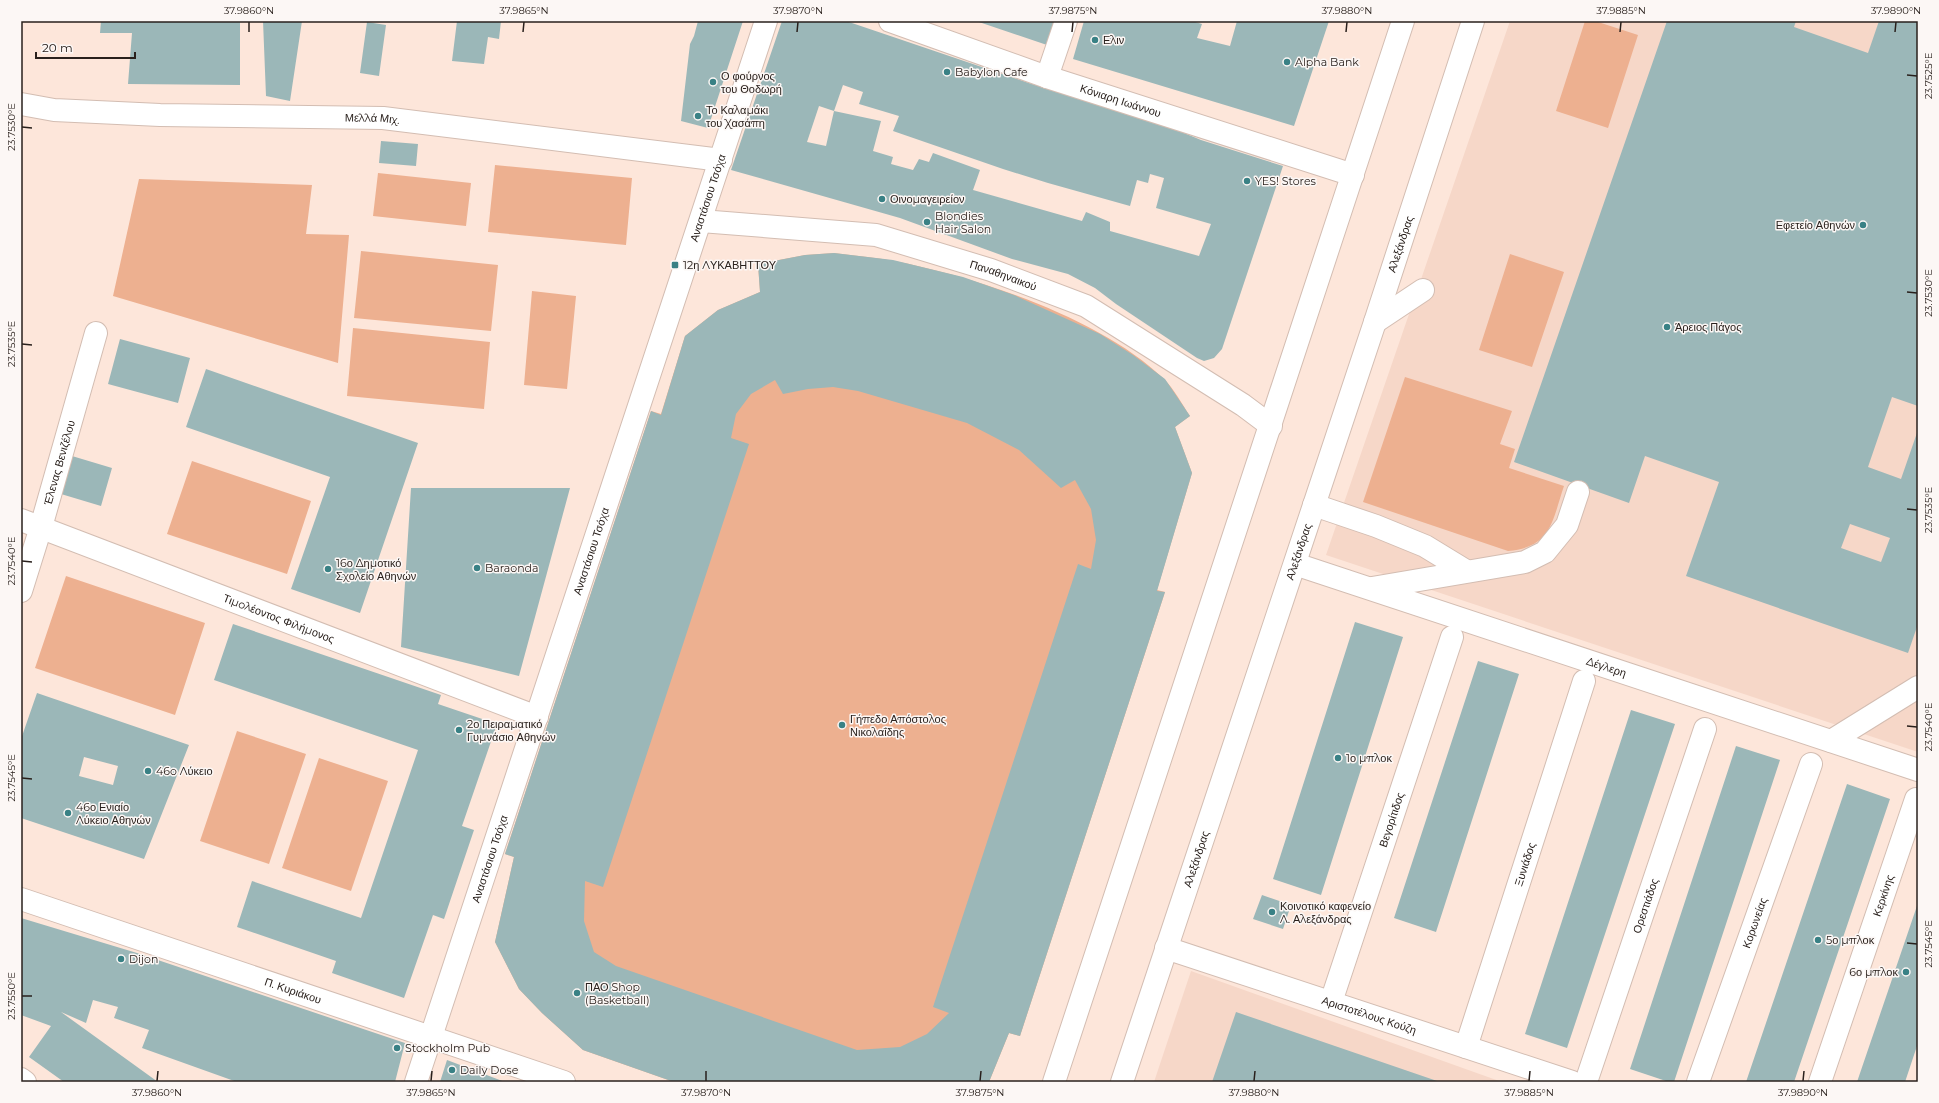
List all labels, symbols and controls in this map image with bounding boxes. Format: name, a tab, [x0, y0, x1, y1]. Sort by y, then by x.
text: 37.9860°N	[224, 4, 274, 17]
text: 37.9865°N	[499, 4, 549, 17]
text: 37.9870°N	[773, 4, 823, 17]
text: 37.9875°N	[1049, 4, 1098, 17]
text: 37.9880°N	[1322, 4, 1372, 17]
text: 37.9885°N	[1596, 4, 1646, 17]
text: 37.9890°N	[1871, 4, 1921, 17]
place label: Ελιν	[1103, 33, 1125, 47]
scale bar	[36, 34, 135, 60]
marker: Ελιν	[1090, 35, 1100, 45]
text: 20 m	[42, 40, 73, 55]
text: 23.7525°E	[1922, 52, 1935, 99]
place label: Alpha Bank	[1295, 55, 1359, 69]
marker: Alpha Bank	[1282, 57, 1292, 67]
place label: Babylon Cafe	[955, 65, 1028, 79]
marker: Babylon Cafe	[942, 67, 952, 77]
place label: Ο φούρνος του Θοδωρή	[721, 69, 782, 96]
marker: Ο φούρνος του Θοδωρή	[708, 77, 718, 87]
street label: Κόνιαρη Ιωάννου	[1078, 81, 1163, 120]
text: 23.7530°E	[5, 103, 18, 151]
place label: Το Καλαμάκι του Χασάπη	[706, 103, 769, 130]
street label: Μελλά Μιχ.	[345, 110, 401, 127]
marker: Το Καλαμάκι του Χασάπη	[693, 111, 703, 121]
street label: Αναστάσιου Τσόχα	[687, 152, 729, 243]
place label: YES! Stores	[1255, 174, 1317, 188]
marker: YES! Stores	[1242, 176, 1252, 186]
place label: Οινομαγειρείον	[890, 192, 965, 206]
marker: Οινομαγειρείον	[877, 194, 887, 204]
place label: Blondies Hair Salon	[935, 209, 991, 236]
street label: Αλεξάνδρας	[1385, 214, 1416, 274]
marker: Blondies Hair Salon	[922, 217, 932, 227]
place label: Εφετείο Αθηνών	[1776, 218, 1855, 232]
marker: Εφετείο Αθηνών	[1858, 220, 1868, 230]
street label: Παναθηναικού	[968, 257, 1039, 294]
place label: 12η ΛΥΚΑΒΗΤΤΟΥ	[683, 258, 777, 272]
marker: 12η ΛΥΚΑΒΗΤΤΟΥ	[670, 260, 680, 270]
text: 23.7530°E	[1922, 269, 1935, 317]
text: 23.7535°E	[5, 320, 18, 367]
place label: Άρειος Πάγος	[1675, 320, 1741, 334]
marker: Άρειος Πάγος	[1662, 322, 1672, 332]
street label: Έλενας Βενιζέλου	[40, 419, 78, 508]
text: 23.7535°E	[1922, 486, 1935, 533]
street label: Αναστάσιου Τσόχα	[570, 505, 612, 597]
street label: Αλεξάνδρας	[1283, 522, 1314, 582]
text: 23.7540°E	[5, 536, 18, 585]
place label: 16ο Δημοτικό Σχολείο Αθηνών	[336, 556, 417, 583]
place label: Baraonda	[485, 561, 539, 575]
marker: Baraonda	[472, 563, 482, 573]
marker: 16ο Δημοτικό Σχολείο Αθηνών	[323, 564, 333, 574]
street label: Τιμoλέοντος Φιλήμονος	[221, 591, 336, 646]
street label: Δέγλερη	[1584, 654, 1628, 680]
text: 23.7540°E	[1922, 702, 1935, 751]
place label: Γήπεδο Απόστολος Νικολαΐδης	[850, 712, 946, 739]
place label: 2ο Πειραματικό Γυμνάσιο Αθηνών	[467, 717, 556, 744]
marker: Γήπεδο Απόστολος Νικολαΐδης	[837, 720, 847, 730]
marker: 2ο Πειραματικό Γυμνάσιο Αθηνών	[454, 725, 464, 735]
place label: 1ο μπλοκ	[1346, 751, 1392, 765]
marker: 1ο μπλοκ	[1333, 753, 1343, 763]
text: 23.7545°E	[5, 754, 18, 802]
place label: 46o Λύκειο	[156, 764, 213, 778]
marker: 46o Λύκειο	[143, 766, 153, 776]
street label: Βεγορίτιδος	[1376, 791, 1407, 849]
place label: 46ο Ενιαίο Λύκειο Αθηνών	[76, 800, 151, 827]
marker: 46ο Ενιαίο Λύκειο Αθηνών	[63, 808, 73, 818]
street label: Αναστάσιου Τσόχα	[469, 813, 511, 904]
street label: Αλεξάνδρας	[1180, 829, 1212, 889]
street label: Ξυνιάδος	[1511, 841, 1538, 888]
street label: Κερκίνης	[1870, 873, 1897, 918]
street label: Ορεστιάδος	[1630, 876, 1661, 935]
street label: Κορωνείας	[1739, 896, 1770, 950]
place label: Κοινοτικό καφενείο Λ. Αλεξάνδρας	[1280, 899, 1371, 926]
marker: Κοινοτικό καφενείο Λ. Αλεξάνδρας	[1267, 907, 1277, 917]
text: 23.7545°E	[1922, 920, 1935, 968]
place label: 5ο μπλοκ	[1826, 933, 1875, 947]
marker: 5ο μπλοκ	[1813, 935, 1823, 945]
place label: Dijon	[129, 952, 158, 966]
marker: Dijon	[116, 954, 126, 964]
place label: 6ο μπλοκ	[1849, 965, 1898, 979]
marker: 6ο μπλοκ	[1901, 967, 1911, 977]
text: 23.7550°E	[5, 972, 18, 1020]
street label: Π. Κυριάκου	[263, 975, 323, 1007]
place label: ΠΑΟ Shop (Basketball)	[585, 980, 650, 1007]
marker: ΠΑΟ Shop (Basketball)	[572, 988, 582, 998]
street label: Αριστοτέλους Κούζη	[1320, 993, 1418, 1037]
place label: Stockholm Pub	[405, 1041, 490, 1055]
marker: Stockholm Pub	[392, 1043, 402, 1053]
place label: Daily Dose	[460, 1063, 519, 1077]
marker: Daily Dose	[447, 1065, 457, 1075]
text: 37.9860°N	[132, 1086, 182, 1099]
text: 37.9865°N	[406, 1086, 456, 1099]
text: 37.9870°N	[681, 1086, 731, 1099]
text: 37.9875°N	[956, 1086, 1005, 1099]
text: 37.9880°N	[1229, 1086, 1279, 1099]
text: 37.9885°N	[1504, 1086, 1554, 1099]
text: 37.9890°N	[1778, 1086, 1828, 1099]

